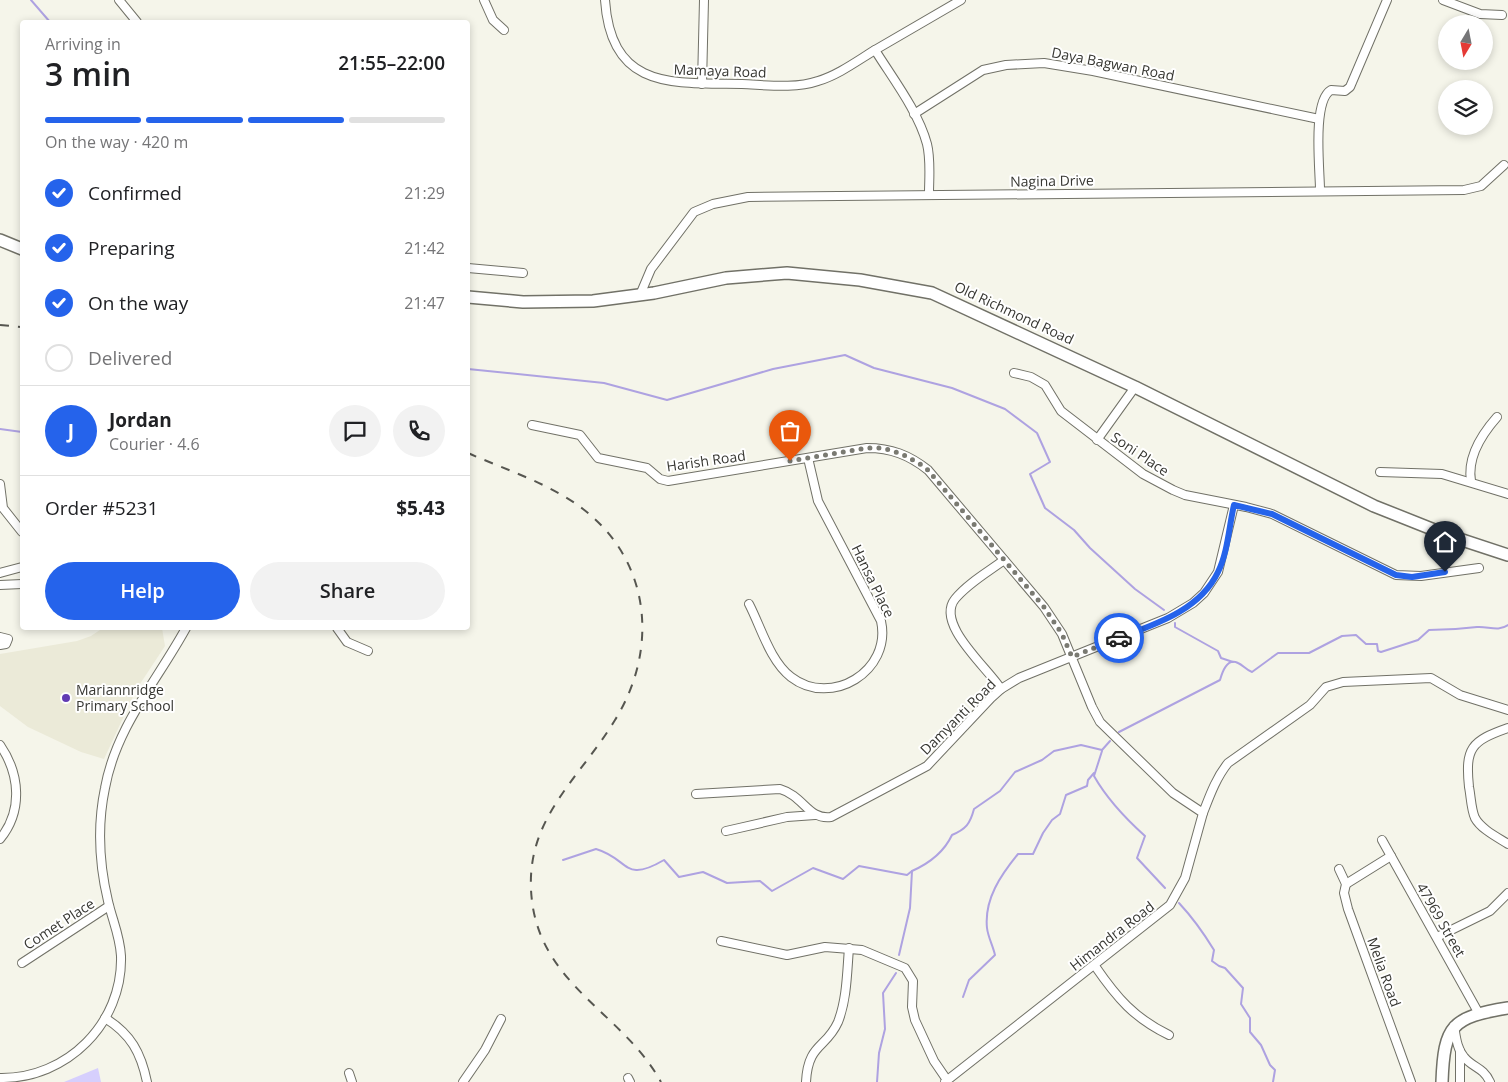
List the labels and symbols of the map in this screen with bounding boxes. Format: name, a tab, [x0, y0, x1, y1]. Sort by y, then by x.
north arrow	[1438, 15, 1492, 70]
street label: Daya Bagwan Road	[1050, 42, 1176, 85]
street label: Mamaya Road	[673, 59, 767, 82]
street label: Nagina Drive	[1010, 170, 1094, 191]
street label: Old Richmond Road	[951, 277, 1077, 349]
pin	[769, 410, 811, 461]
street label: Soni Place	[1108, 427, 1173, 480]
street label: Harish Road	[665, 446, 747, 475]
pin	[1424, 521, 1466, 572]
street label: Hansa Place	[848, 541, 899, 621]
courier	[1094, 613, 1144, 663]
street label: Damyanti Road	[916, 675, 1000, 759]
place label: Mariannridge Primary School	[76, 680, 174, 715]
marker: Mariannridge Primary School	[60, 692, 72, 704]
street label: 47969 Street	[1413, 879, 1470, 960]
street label: Comet Place	[20, 893, 98, 954]
street label: Himandra Road	[1066, 897, 1158, 975]
street label: Melia Road	[1363, 935, 1406, 1009]

